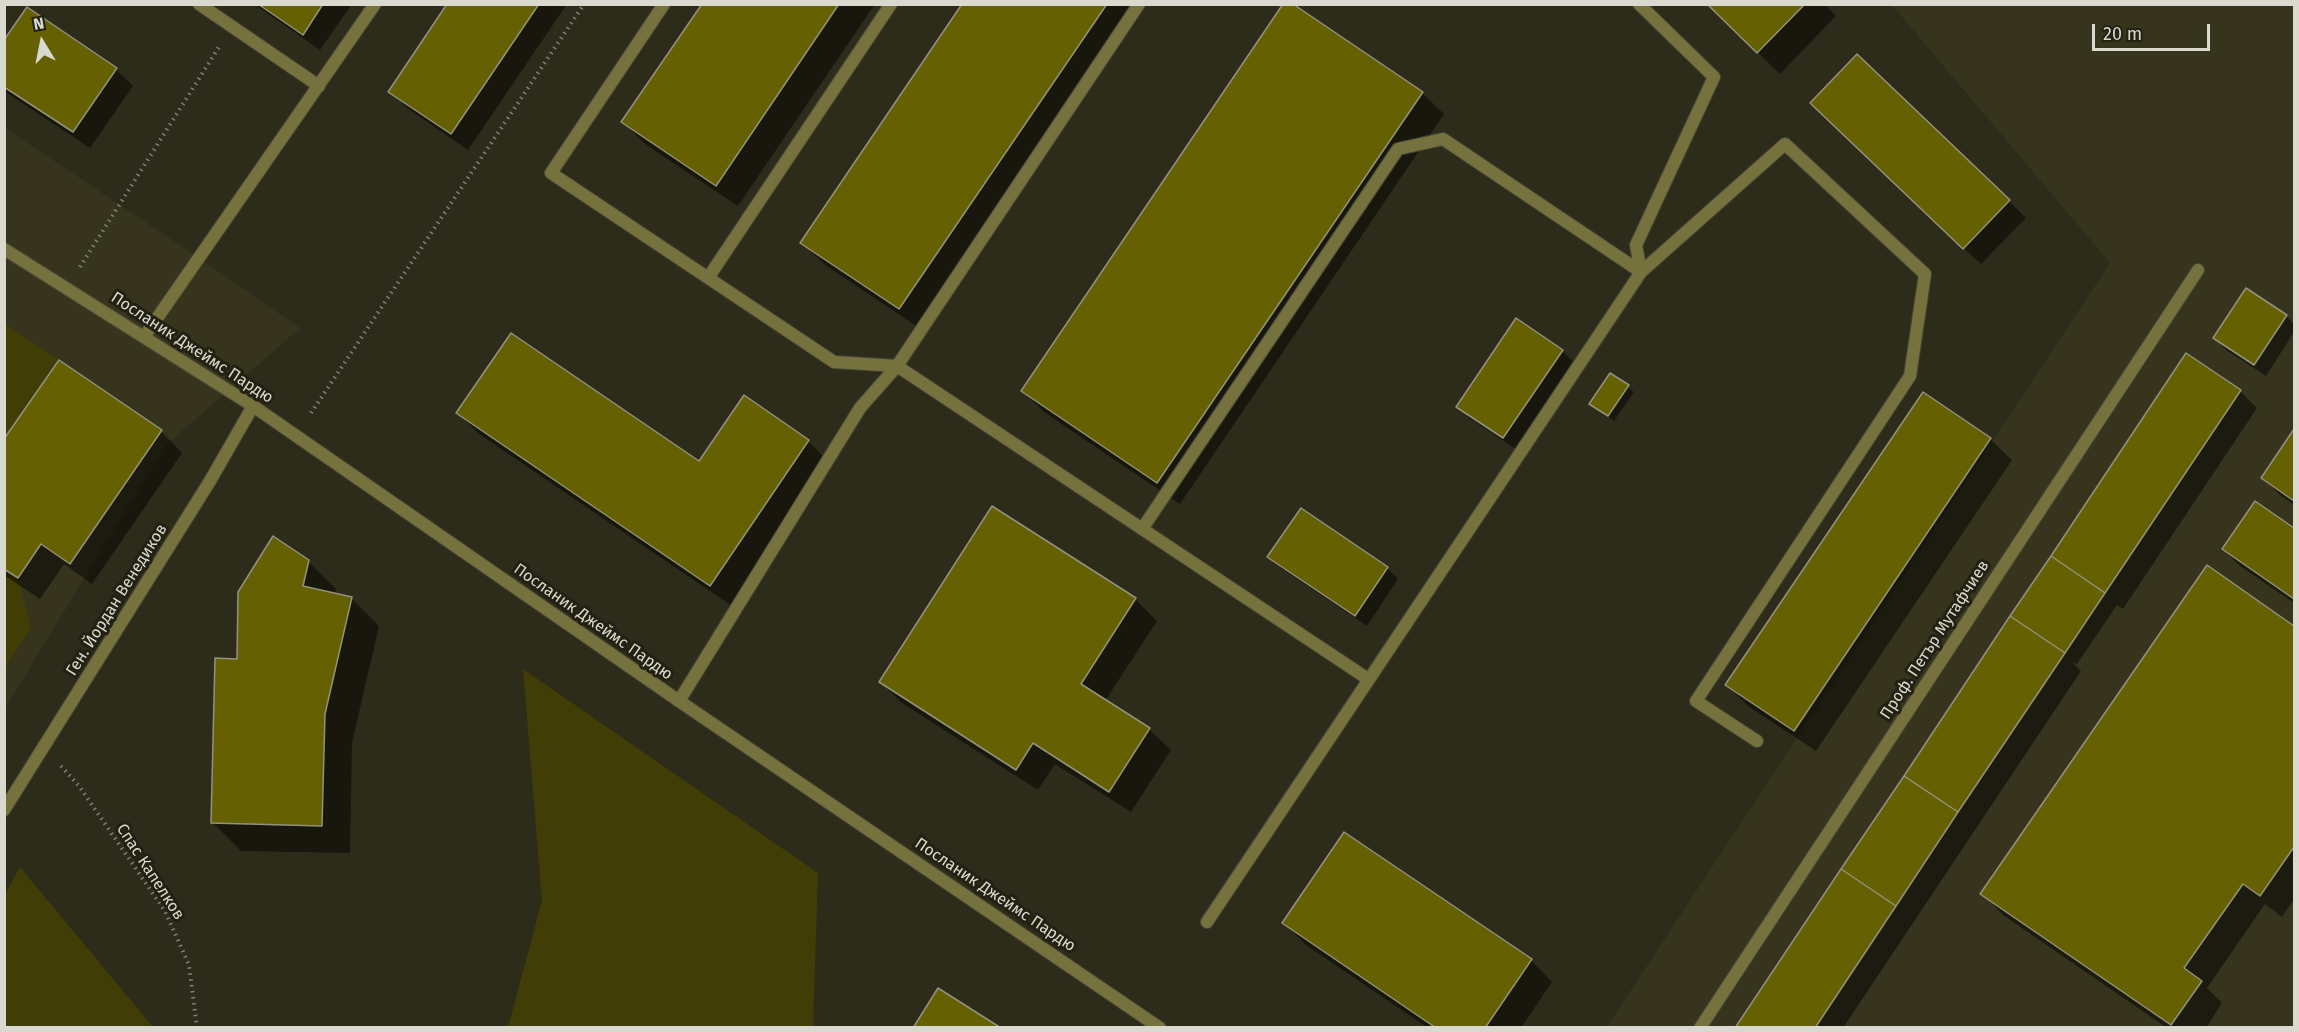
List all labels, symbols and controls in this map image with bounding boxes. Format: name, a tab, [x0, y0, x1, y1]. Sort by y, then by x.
north arrow	[12, 12, 72, 72]
scale bar	[2095, 12, 2214, 50]
text: N	[32, 14, 46, 34]
text: 20 m	[2103, 23, 2142, 45]
street label: Посланик Джеймс Пардю	[107, 288, 277, 408]
street label: Ген. Йордан Венедиков	[62, 521, 172, 679]
street label: Проф. Петър Мутафчиев	[1876, 557, 1994, 723]
street label: Посланик Джеймс Пардю	[510, 560, 676, 684]
street label: Спас Капелков	[112, 820, 188, 924]
street label: Посланик Джеймс Пардю	[911, 834, 1079, 956]

